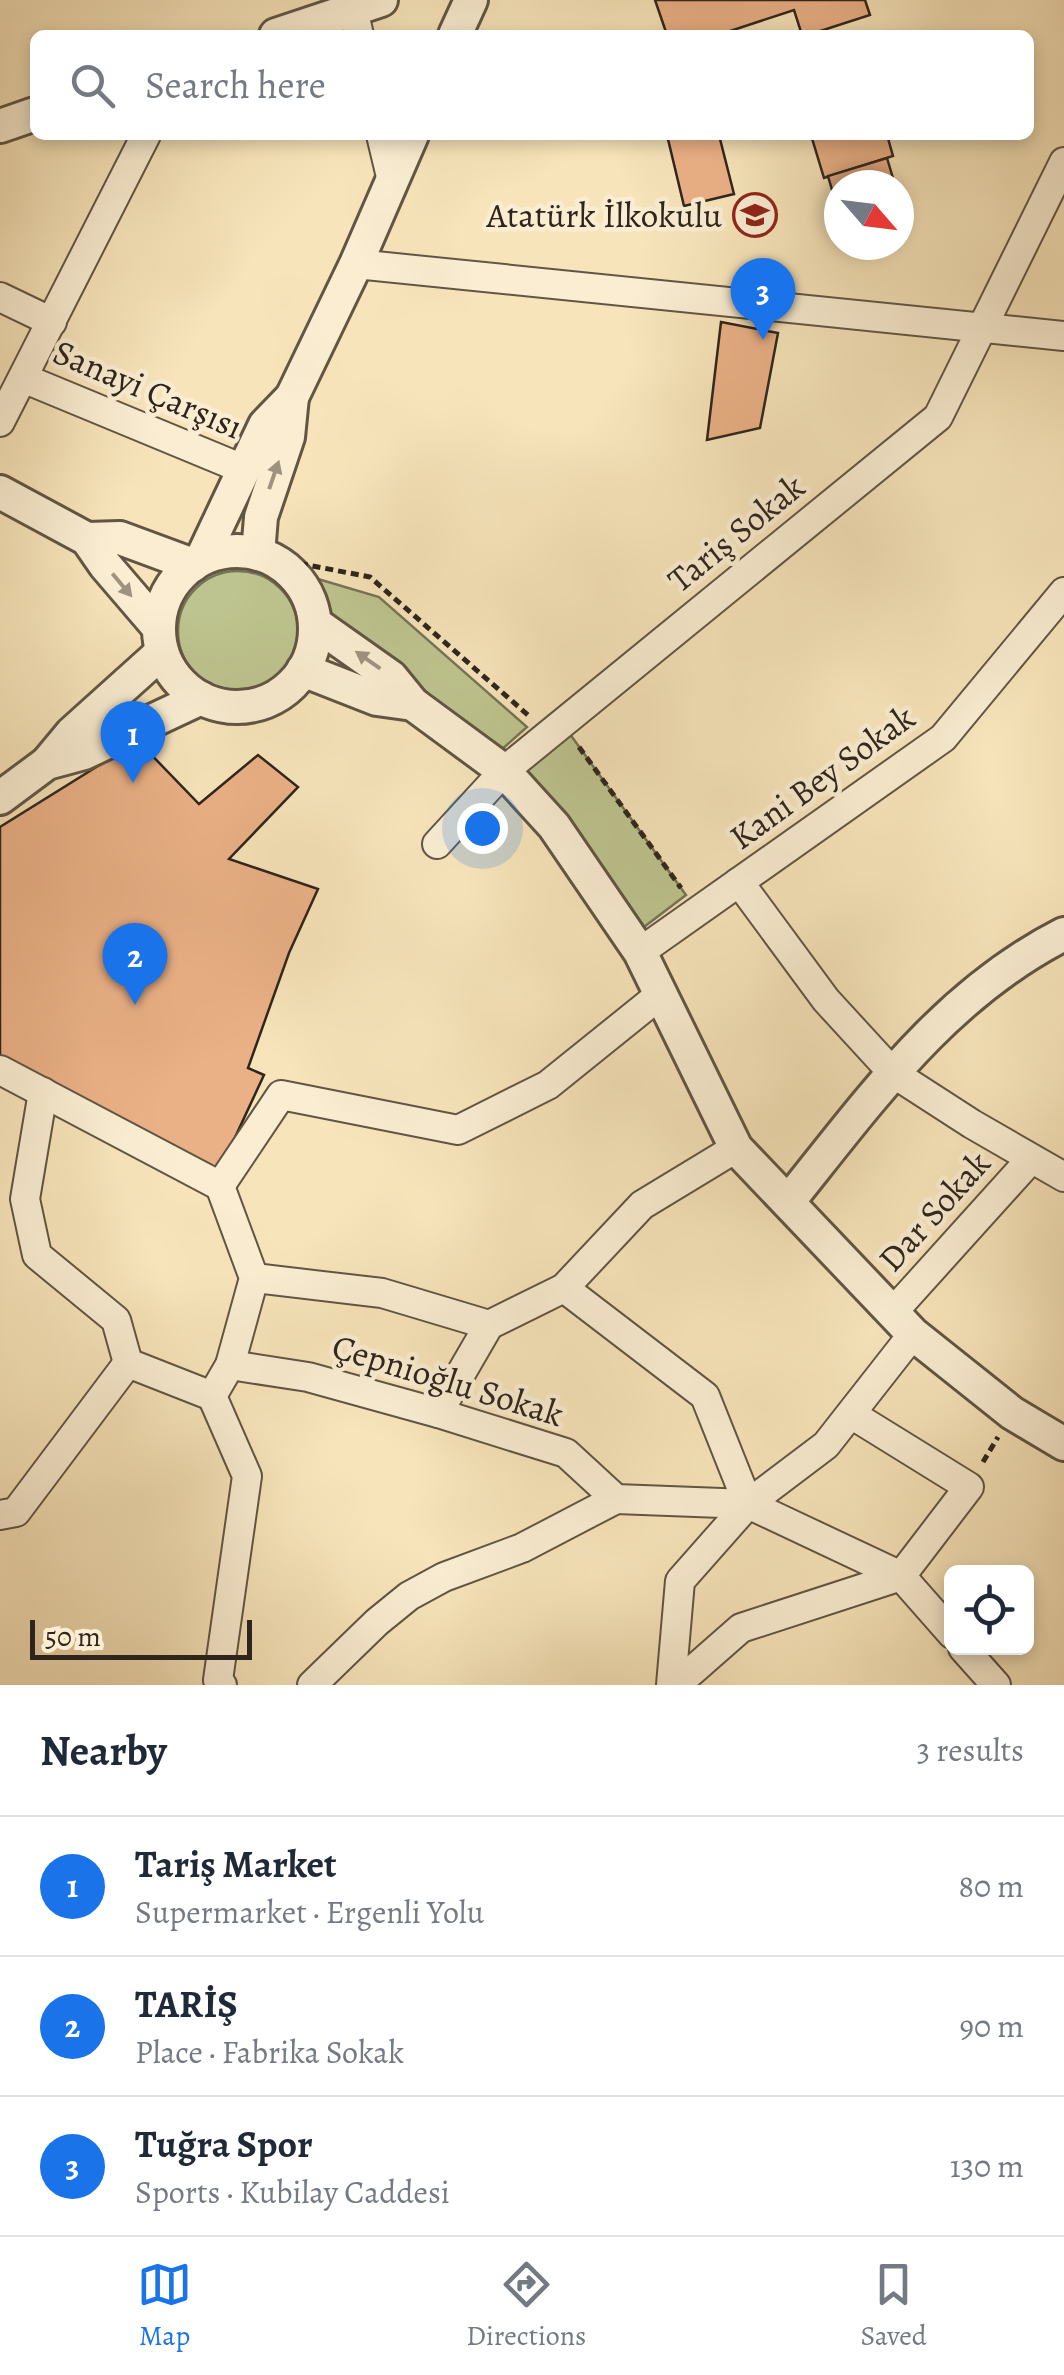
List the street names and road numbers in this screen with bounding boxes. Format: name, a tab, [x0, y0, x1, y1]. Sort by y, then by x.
street label: Sanayi Çarşısı	[46, 328, 250, 450]
street label: Tariş Sokak	[657, 463, 815, 603]
street label: Kani Bey Sokak	[720, 693, 924, 861]
street label: Dar Sokak	[867, 1140, 1001, 1282]
street label: Çepnioğlu Sokak	[326, 1322, 570, 1438]

